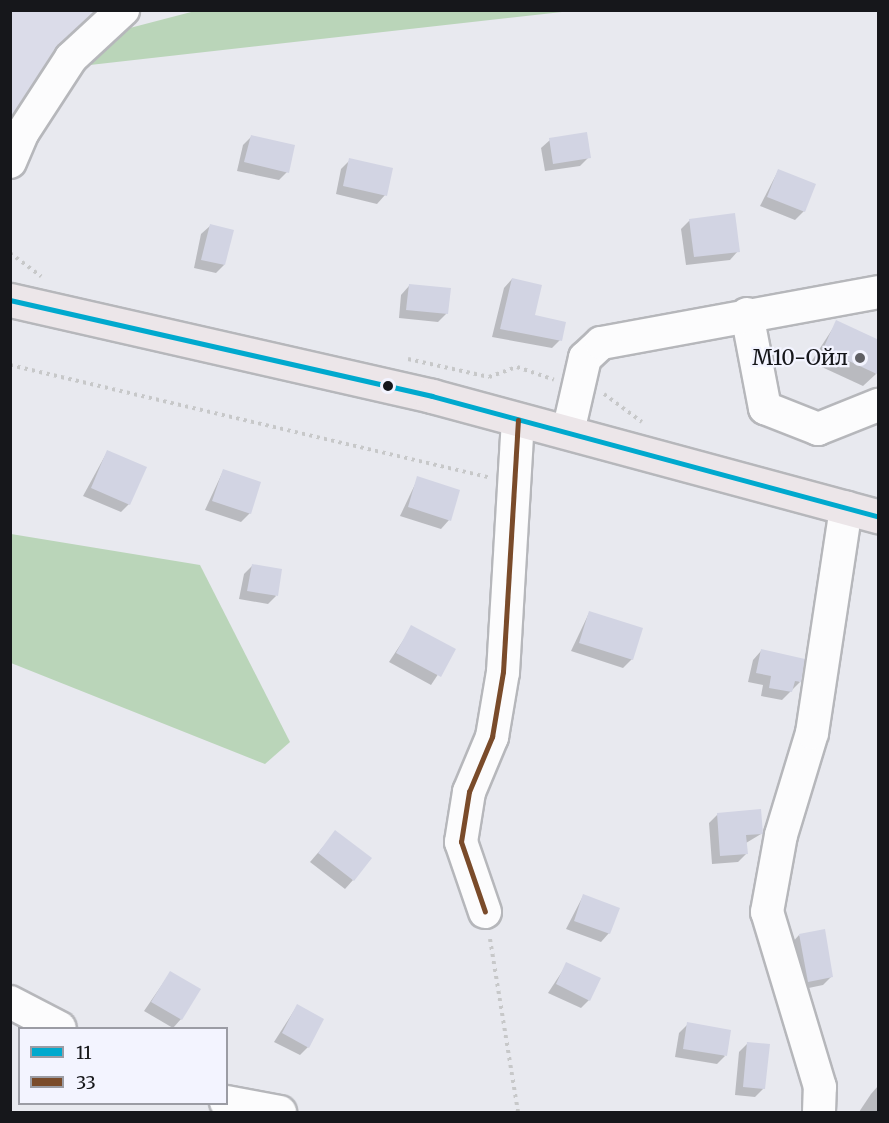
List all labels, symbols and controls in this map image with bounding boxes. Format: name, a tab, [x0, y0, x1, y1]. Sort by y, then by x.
place label: М10-Ойл	[752, 345, 848, 371]
marker: М10-Ойл	[853, 351, 867, 365]
unlabelled marker	[382, 380, 394, 392]
legend	[18, 1027, 228, 1105]
text: 11	[76, 1041, 92, 1064]
text: 33	[76, 1071, 96, 1094]

